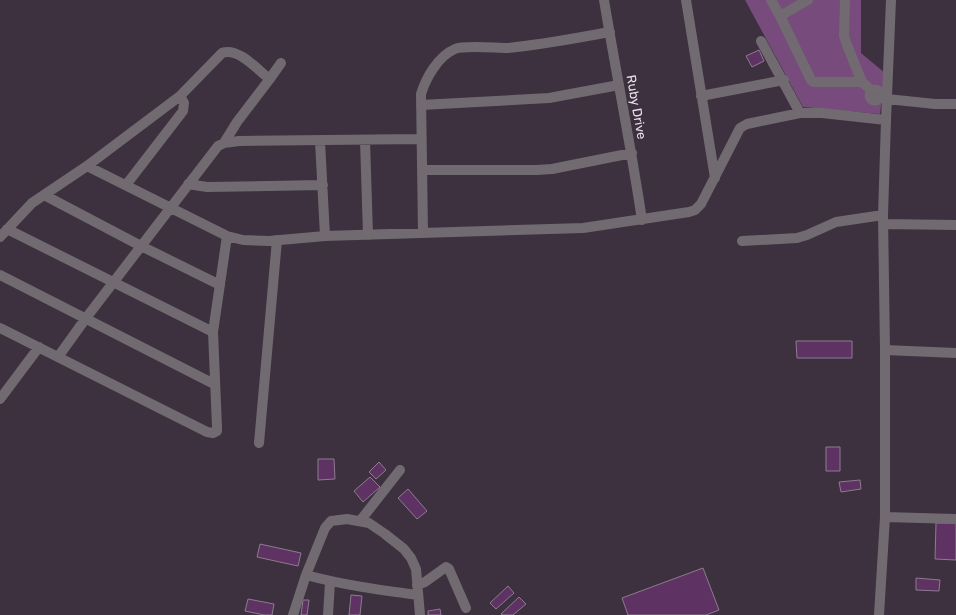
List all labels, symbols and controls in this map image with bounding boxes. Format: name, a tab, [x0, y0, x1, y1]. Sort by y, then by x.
street label: Ruby Drive	[623, 74, 650, 140]

